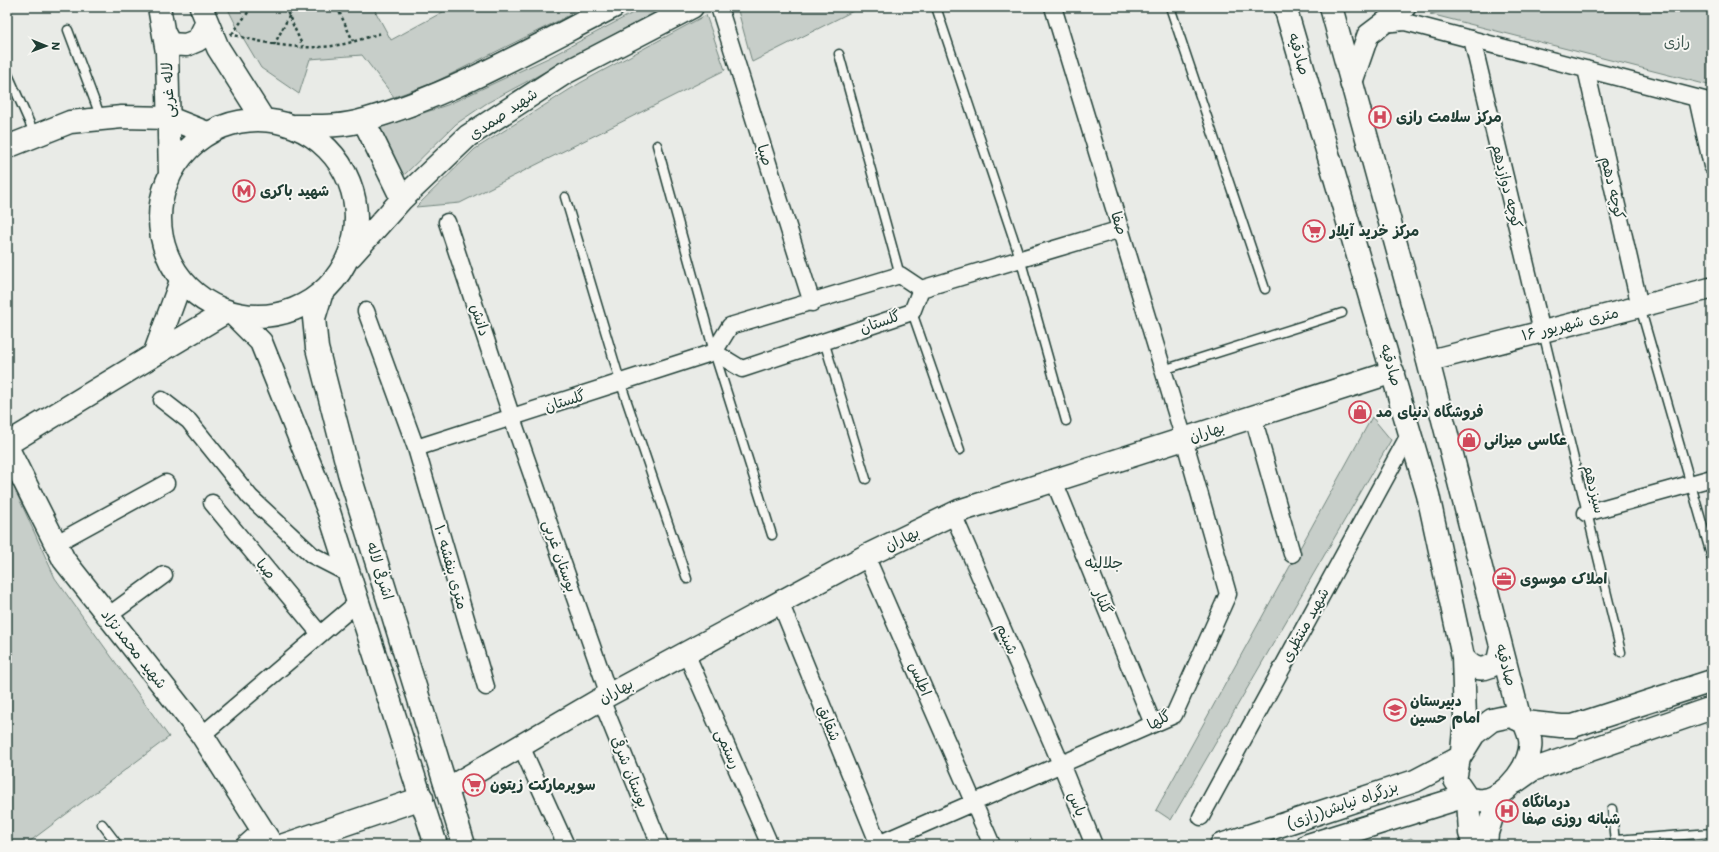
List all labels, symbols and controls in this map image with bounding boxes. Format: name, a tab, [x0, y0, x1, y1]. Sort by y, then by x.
north arrow	[26, 26, 66, 66]
street label: صادقیه	[1283, 31, 1315, 77]
park label: رازی	[1664, 32, 1690, 52]
text: N	[48, 42, 63, 51]
street label: لاله غربی	[157, 62, 179, 118]
street label: شهید صمدی	[465, 84, 541, 144]
hospital icon: مرکز سلامت رازی	[1367, 104, 1393, 130]
place label: مرکز سلامت رازی	[1396, 107, 1502, 127]
street label: صبا	[752, 142, 778, 168]
street label: کوچه دوازدهم	[1486, 142, 1527, 231]
street label: کوچه دهم	[1594, 155, 1630, 222]
metro station icon: شهید باکری	[231, 178, 257, 204]
place label: شهید باکری	[260, 181, 329, 201]
street label: صفا	[1106, 209, 1132, 237]
supermarket icon: مرکز خرید آیلار	[1301, 218, 1327, 244]
place label: مرکز خرید آیلار	[1328, 221, 1419, 241]
street label: دانش	[465, 301, 495, 339]
street label: ۱۶ متری شهریور	[1519, 302, 1621, 346]
street label: گلستان	[857, 306, 903, 338]
street label: صادقیه	[1375, 342, 1407, 388]
street label: گلستان	[542, 385, 588, 417]
shop icon: فروشگاه دنیای مد	[1347, 399, 1373, 425]
place label: فروشگاه دنیای مد	[1376, 402, 1484, 422]
street label: بهاران	[1187, 417, 1227, 447]
shop icon: عکاسی میزانی	[1456, 427, 1482, 453]
place label: عکاسی میزانی	[1484, 430, 1567, 450]
street label: سیزدهم	[1577, 462, 1610, 516]
street label: بوستان غربی	[538, 517, 582, 595]
street label: ۱۰ متری بنفشه	[429, 522, 473, 612]
street label: بهاران	[881, 522, 923, 556]
street label: اشرفی لاله	[362, 540, 398, 602]
district label: جلالیه	[1085, 552, 1123, 573]
street label: صبا	[251, 554, 281, 584]
office icon: املاک موسوی	[1491, 566, 1517, 592]
place label: املاک موسوی	[1520, 569, 1607, 589]
street label: شهید منتظری	[1276, 584, 1334, 666]
street label: گلنار	[1089, 586, 1117, 618]
street label: شهید محمدنژاد	[97, 605, 171, 693]
street label: شبنم	[990, 620, 1022, 658]
street label: صادقیه	[1491, 642, 1521, 688]
street label: اطلس	[904, 659, 936, 699]
street label: بهاران	[595, 674, 637, 708]
place label: دبیرستان امام حسین	[1410, 691, 1480, 729]
school or university icon: دبیرستان امام حسین	[1382, 697, 1408, 723]
street label: شقایق	[813, 702, 845, 744]
street label: گلها	[1144, 706, 1174, 734]
street label: رستمی	[710, 726, 746, 772]
street label: بوستان شرقی	[607, 733, 654, 811]
supermarket icon: سوپرمارکت زیتون	[461, 772, 487, 798]
place label: سوپرمارکت زیتون	[490, 775, 596, 795]
street label: بزرگراه نیایش(رازی)	[1283, 776, 1401, 834]
street label: یاس	[1063, 789, 1091, 819]
place label: درمانگاه شبانه روزی صفا	[1522, 792, 1620, 829]
hospital icon: درمانگاه شبانه روزی صفا	[1494, 798, 1520, 824]

